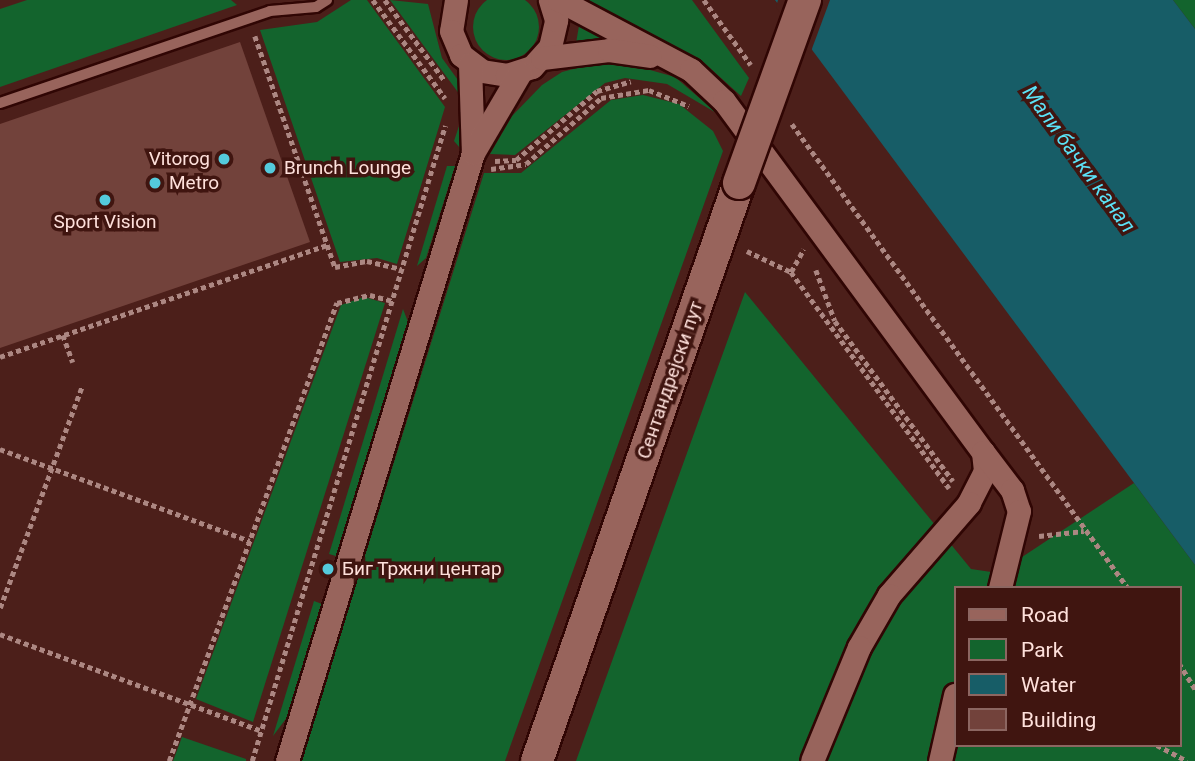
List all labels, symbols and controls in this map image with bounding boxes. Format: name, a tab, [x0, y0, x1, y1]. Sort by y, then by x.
water label: Мали бачки канал	[1017, 81, 1141, 237]
place label: Vitorog	[149, 148, 210, 170]
marker: Vitorog	[216, 151, 232, 167]
place label: Brunch Lounge	[284, 157, 411, 179]
marker: Brunch Lounge	[262, 160, 278, 176]
place label: Metro	[169, 172, 219, 194]
marker: Metro	[147, 175, 163, 191]
marker: Sport Vision	[97, 192, 113, 208]
place label: Sport Vision	[53, 211, 157, 233]
street label: Сентандрејски пут	[632, 298, 708, 462]
place label: Биг Тржни центар	[342, 558, 502, 580]
marker: Биг Тржни центар	[320, 561, 336, 577]
legend	[954, 586, 1181, 747]
text: Road	[1021, 603, 1069, 627]
text: Park	[1021, 638, 1063, 662]
text: Water	[1021, 673, 1076, 697]
text: Building	[1021, 708, 1096, 732]

